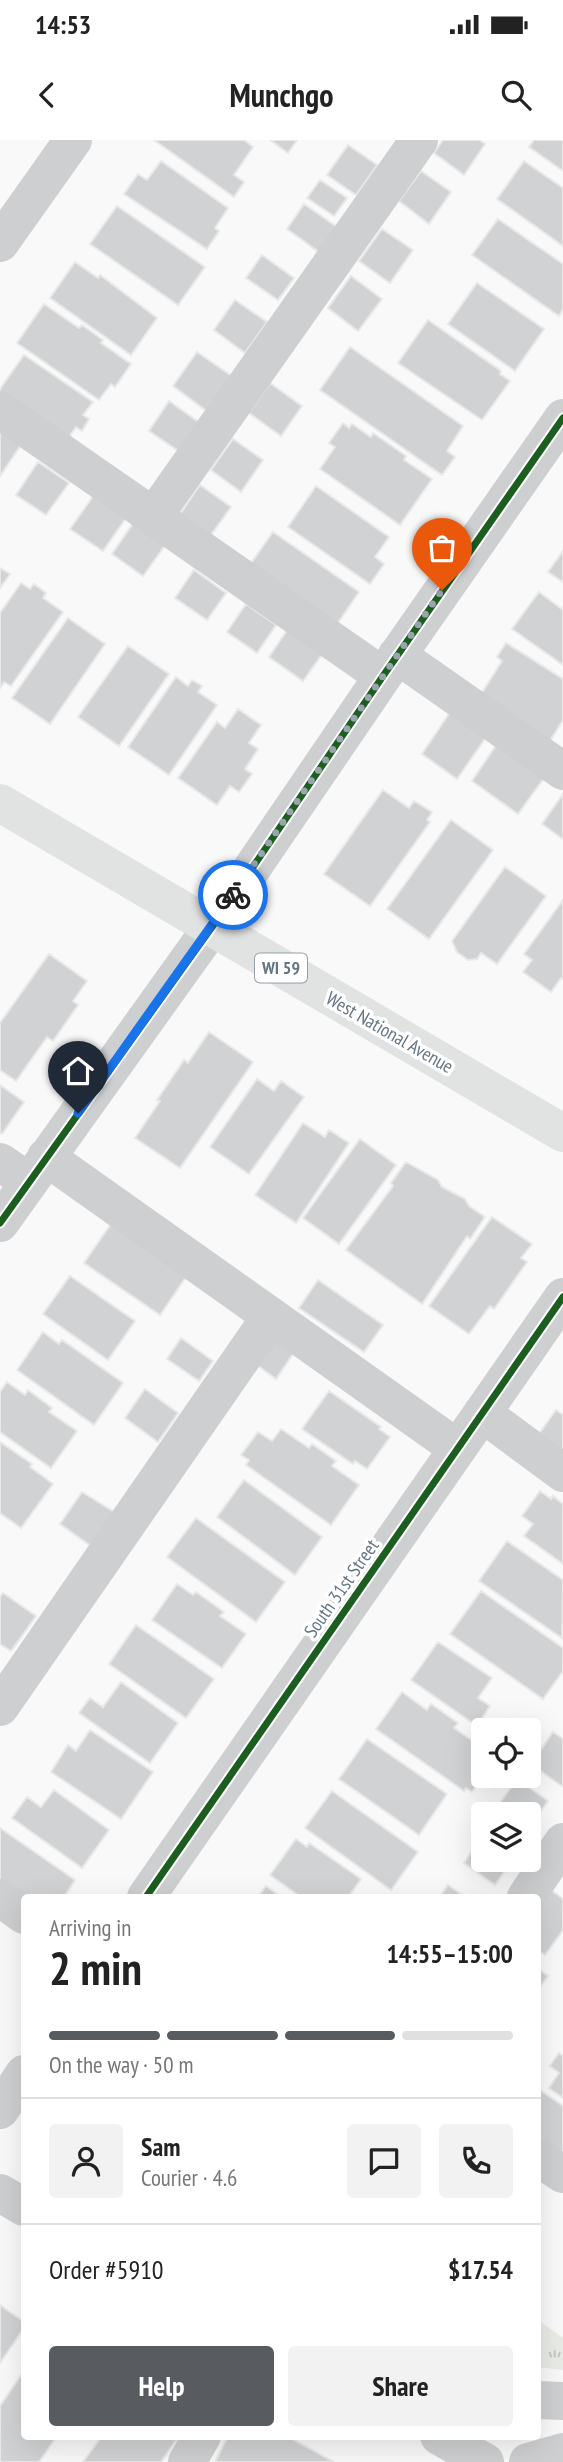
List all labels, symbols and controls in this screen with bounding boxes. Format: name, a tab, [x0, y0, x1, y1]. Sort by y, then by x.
text: 14:53	[35, 8, 91, 41]
text: Munchgo	[230, 74, 333, 116]
icon: back	[28, 76, 66, 114]
icon: search	[497, 76, 535, 114]
pin	[412, 518, 472, 590]
icon: bag	[423, 529, 461, 567]
courier	[198, 860, 268, 930]
icon: bike	[214, 876, 252, 914]
road number: WI 59	[255, 954, 307, 982]
street label: West National Avenue	[322, 986, 458, 1078]
pin	[48, 1041, 108, 1113]
icon: home	[59, 1052, 97, 1090]
street label: South 31st Street	[298, 1534, 384, 1642]
map controls	[471, 1718, 541, 1872]
button: locate	[471, 1718, 541, 1788]
button: layers	[471, 1802, 541, 1872]
text: Arriving in	[49, 1913, 131, 1942]
text: 14:55–15:00	[386, 1937, 513, 1970]
text: 2 min	[49, 1938, 142, 1998]
text: On the way · 50 m	[49, 2050, 193, 2079]
button: person	[49, 2124, 123, 2198]
button: chat	[347, 2124, 421, 2198]
button: phone	[439, 2124, 513, 2198]
text: Sam	[141, 2130, 180, 2163]
text: Courier · 4.6	[141, 2163, 237, 2192]
text: Order #5910	[49, 2253, 164, 2286]
text: $17.54	[448, 2253, 513, 2286]
button: Help	[49, 2346, 274, 2426]
button: Share	[288, 2346, 513, 2426]

